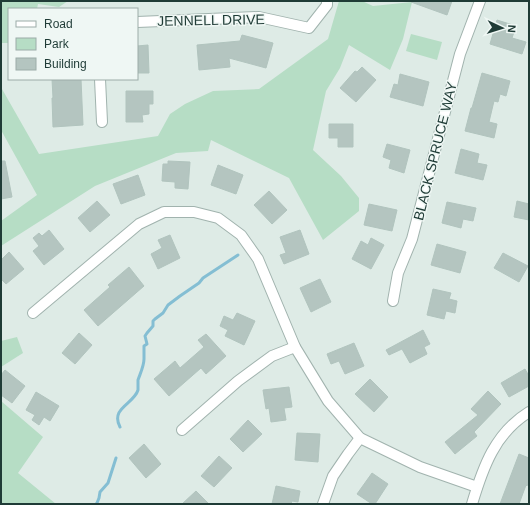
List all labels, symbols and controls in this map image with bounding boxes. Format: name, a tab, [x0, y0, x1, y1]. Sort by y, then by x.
legend	[8, 8, 138, 80]
north arrow	[482, 8, 522, 48]
street label: JENNELL DRIVE	[157, 11, 265, 29]
text: Road	[44, 17, 73, 31]
text: N	[506, 24, 518, 33]
text: Park	[44, 37, 70, 51]
text: Building	[44, 57, 87, 71]
street label: BLACK SPRUCE WAY	[410, 79, 460, 222]

